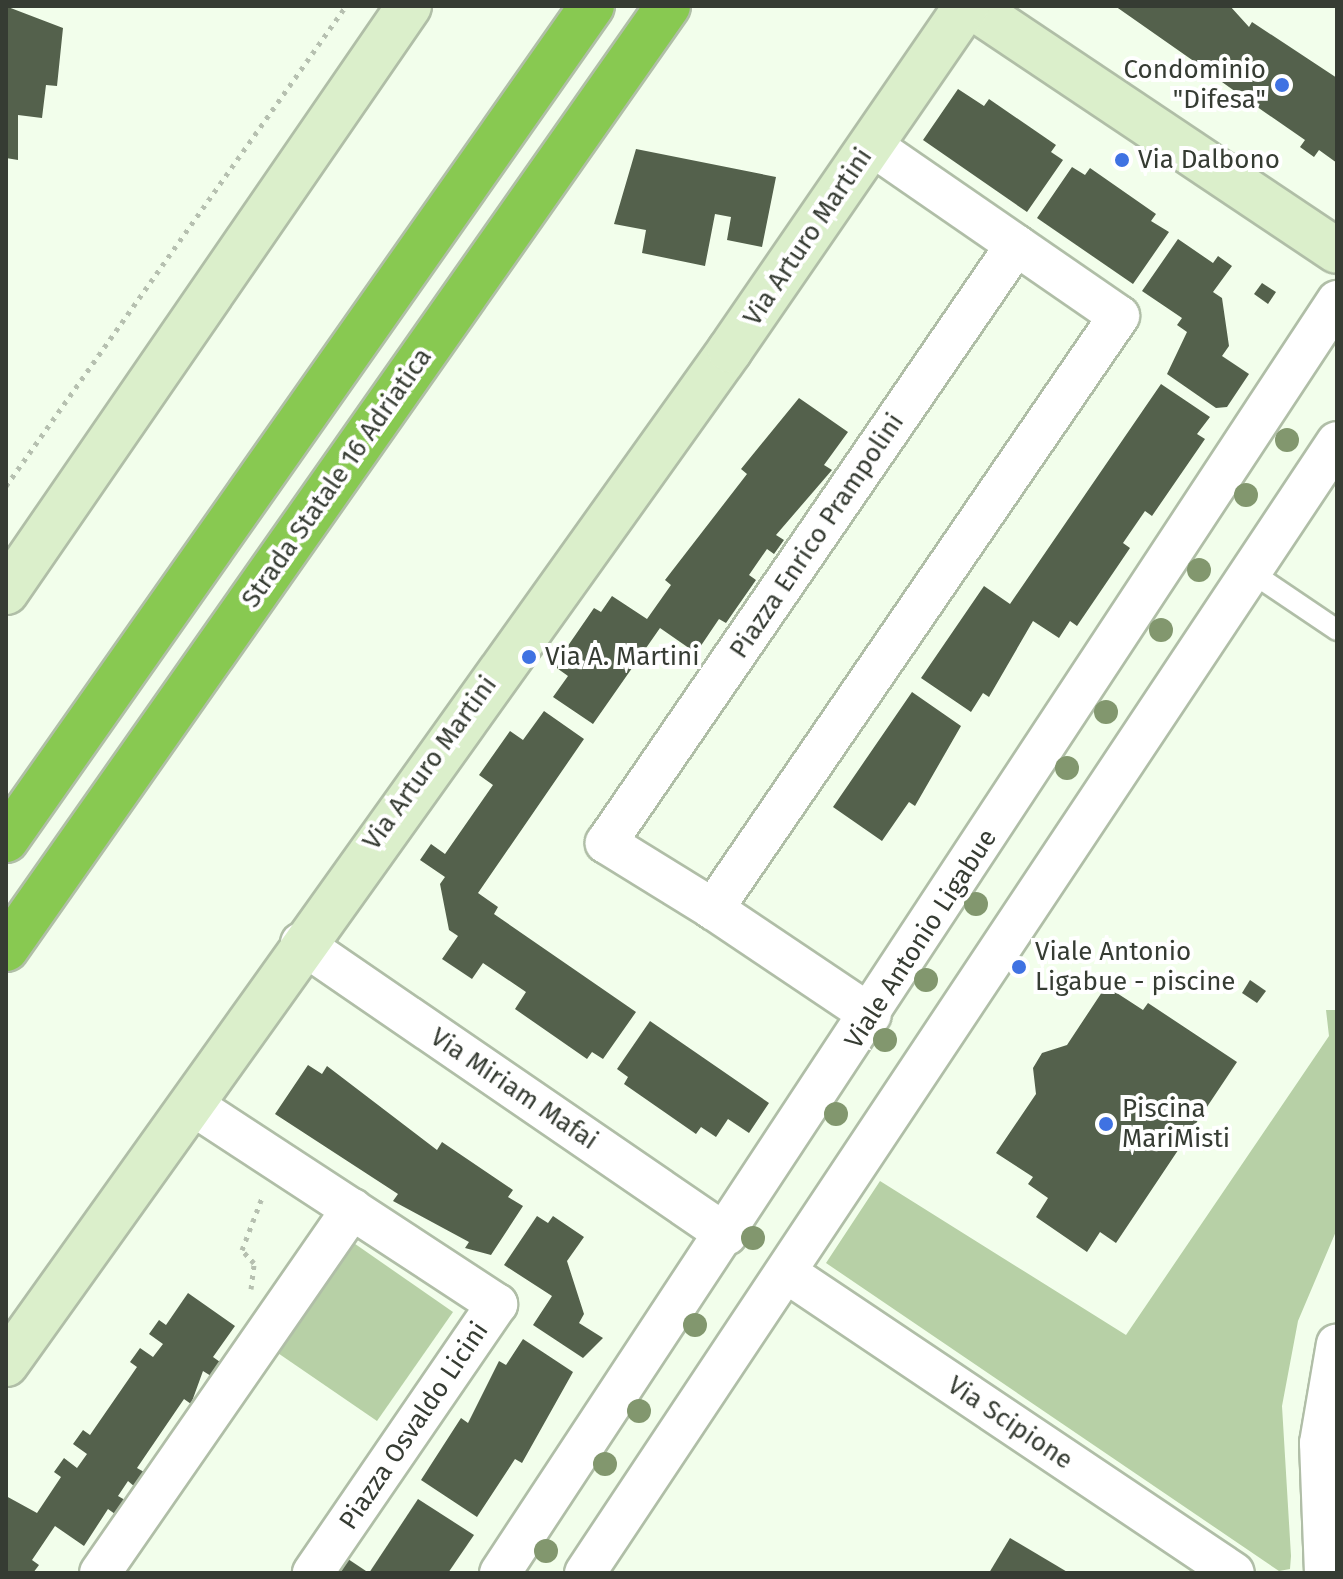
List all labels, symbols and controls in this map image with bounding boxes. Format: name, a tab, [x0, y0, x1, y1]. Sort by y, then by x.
place label: Condominio "Difesa"	[1123, 54, 1266, 116]
marker: Condominio "Difesa"	[1273, 76, 1291, 94]
street label: Via Arturo Martini	[737, 142, 879, 332]
place label: Via Dalbono	[1138, 144, 1280, 176]
marker: Via Dalbono	[1113, 151, 1131, 169]
street label: Strada Statale 16 Adriatica	[235, 342, 439, 614]
street label: Piazza Enrico Prampolini	[723, 408, 911, 664]
place label: Via A. Martini	[545, 641, 700, 673]
marker: Via A. Martini	[520, 648, 538, 666]
street label: Via Arturo Martini	[356, 670, 504, 856]
street label: Viale Antonio Ligabue	[838, 823, 1004, 1055]
place label: Viale Antonio Ligabue - piscine	[1035, 936, 1236, 998]
marker: Viale Antonio Ligabue - piscine	[1010, 958, 1028, 976]
street label: Via Miriam Mafai	[424, 1022, 604, 1156]
place label: Piscina MariMisti	[1122, 1093, 1230, 1154]
marker: Piscina MariMisti	[1097, 1115, 1115, 1133]
street label: Piazza Osvaldo Licini	[333, 1316, 495, 1536]
street label: Via Scipione	[942, 1370, 1078, 1476]

